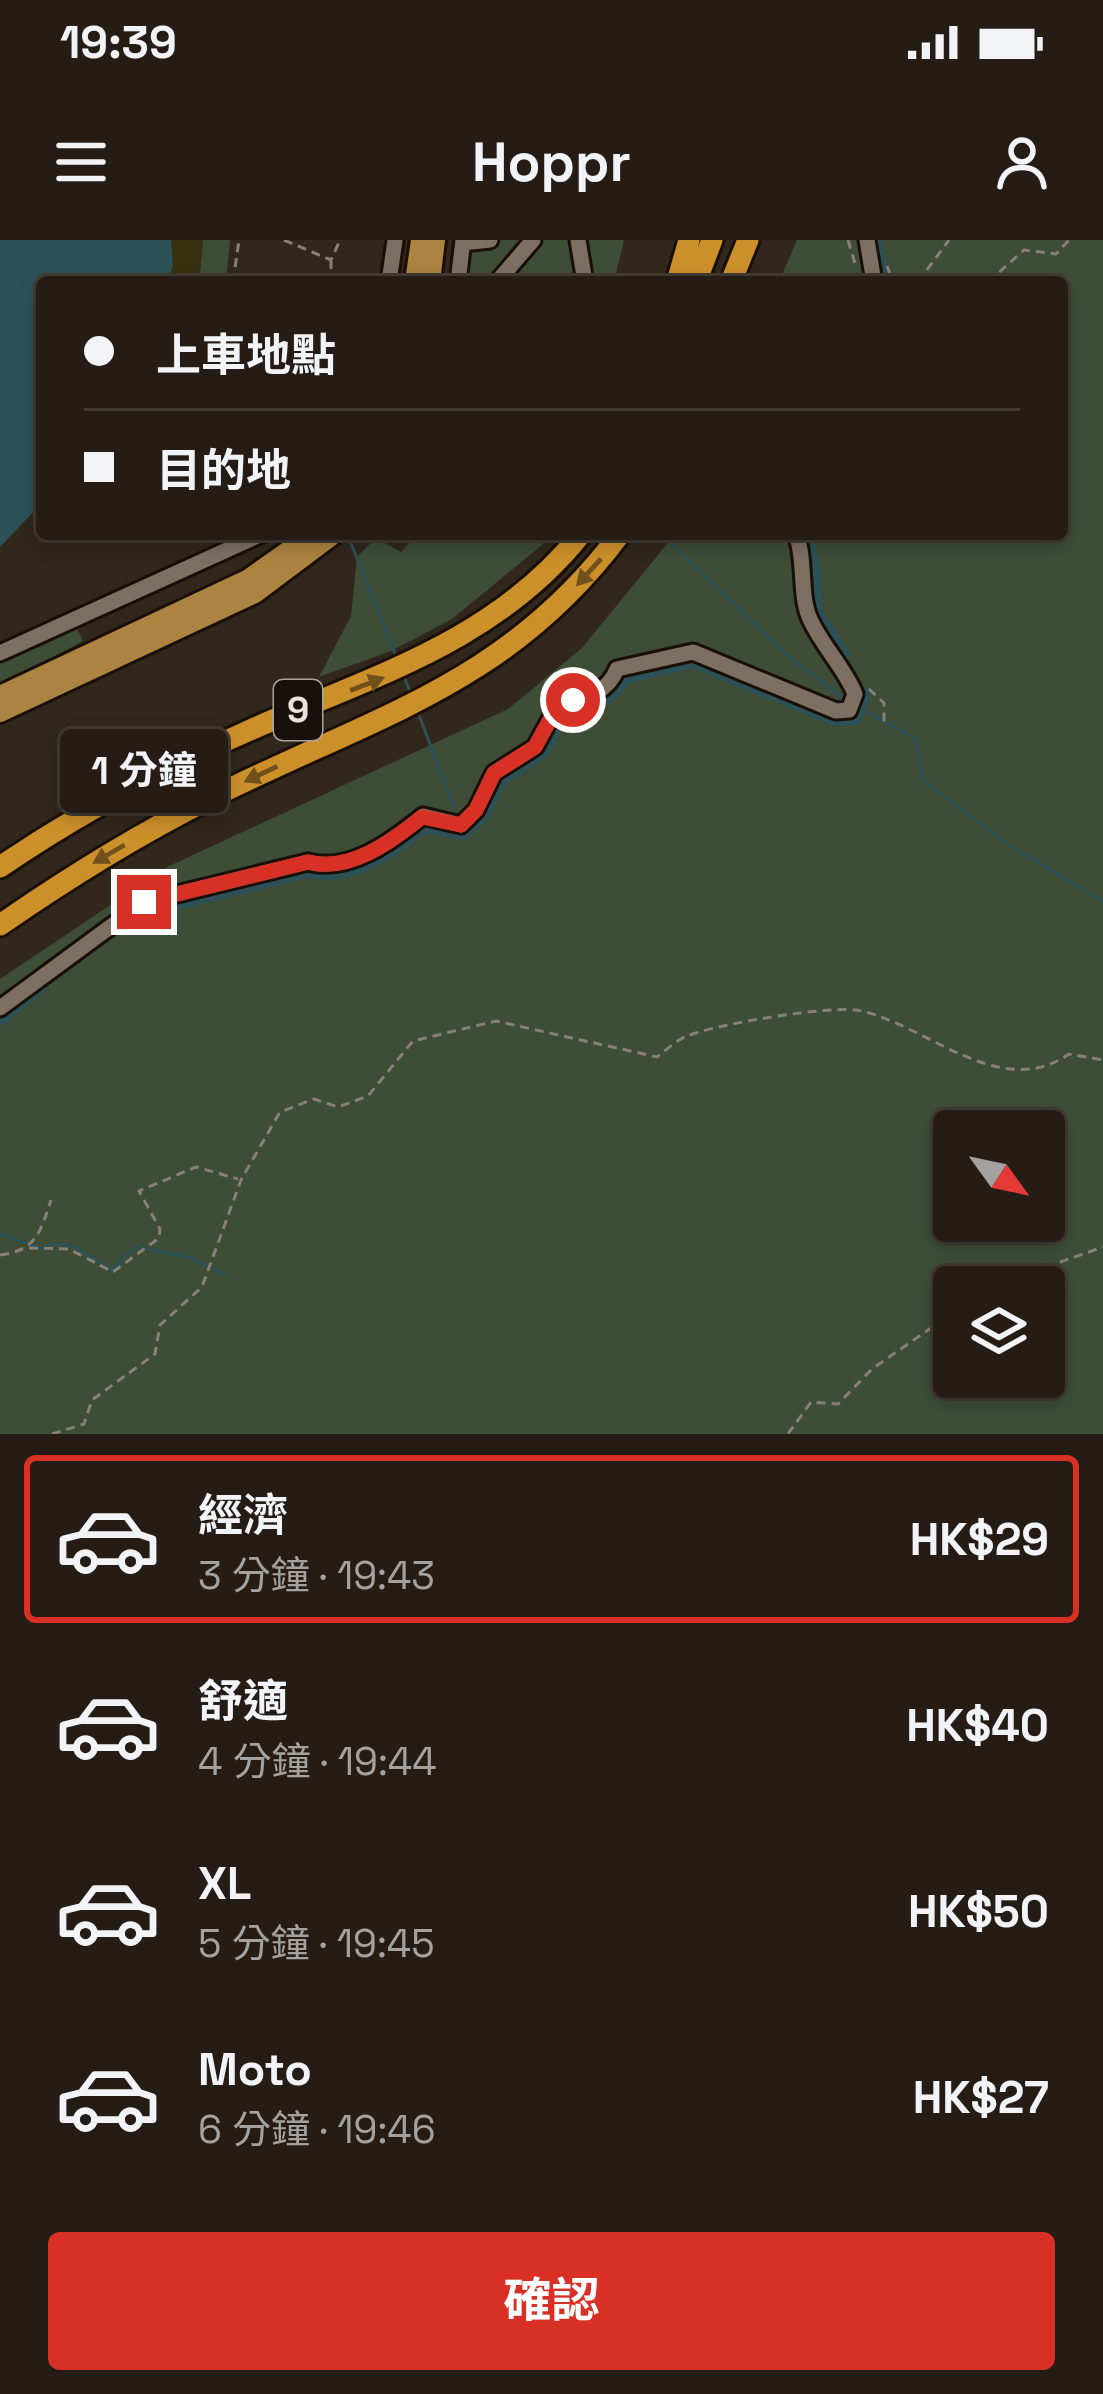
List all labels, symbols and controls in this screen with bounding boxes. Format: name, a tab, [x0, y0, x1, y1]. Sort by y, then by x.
text: 19:39	[60, 14, 177, 71]
text: Hoppr	[472, 128, 631, 197]
icon: menu	[48, 129, 114, 195]
icon: person	[989, 129, 1055, 195]
text: 上車地點	[156, 327, 336, 384]
text: 目的地	[156, 442, 291, 499]
one-way arrow	[576, 557, 604, 586]
route start	[546, 673, 600, 727]
one-way arrow	[349, 674, 385, 693]
road number: 9	[274, 680, 322, 740]
callout: 1 分鐘	[60, 728, 228, 812]
text: 1 分鐘	[91, 746, 197, 795]
one-way arrow	[243, 764, 278, 784]
one-way arrow	[92, 842, 126, 863]
route end	[117, 875, 171, 929]
north arrow	[933, 1110, 1065, 1242]
map controls	[933, 1110, 1065, 1398]
button: layers	[933, 1266, 1065, 1398]
icon: car	[54, 1485, 162, 1593]
text: 經濟	[198, 1487, 288, 1544]
text: HK$29	[910, 1511, 1049, 1568]
text: 3 分鐘 · 19:43	[198, 1551, 435, 1600]
icon: car	[54, 1671, 162, 1779]
text: 舒適	[198, 1673, 288, 1730]
text: HK$40	[906, 1697, 1049, 1754]
text: 4 分鐘 · 19:44	[198, 1737, 437, 1786]
text: XL	[198, 1855, 251, 1912]
icon: car	[54, 1857, 162, 1965]
text: HK$50	[908, 1883, 1049, 1940]
text: 5 分鐘 · 19:45	[198, 1919, 435, 1968]
text: Moto	[198, 2041, 312, 2098]
icon: car	[54, 2043, 162, 2151]
text: HK$27	[913, 2069, 1049, 2126]
text: 6 分鐘 · 19:46	[198, 2105, 436, 2154]
button: 確認	[48, 2232, 1055, 2370]

